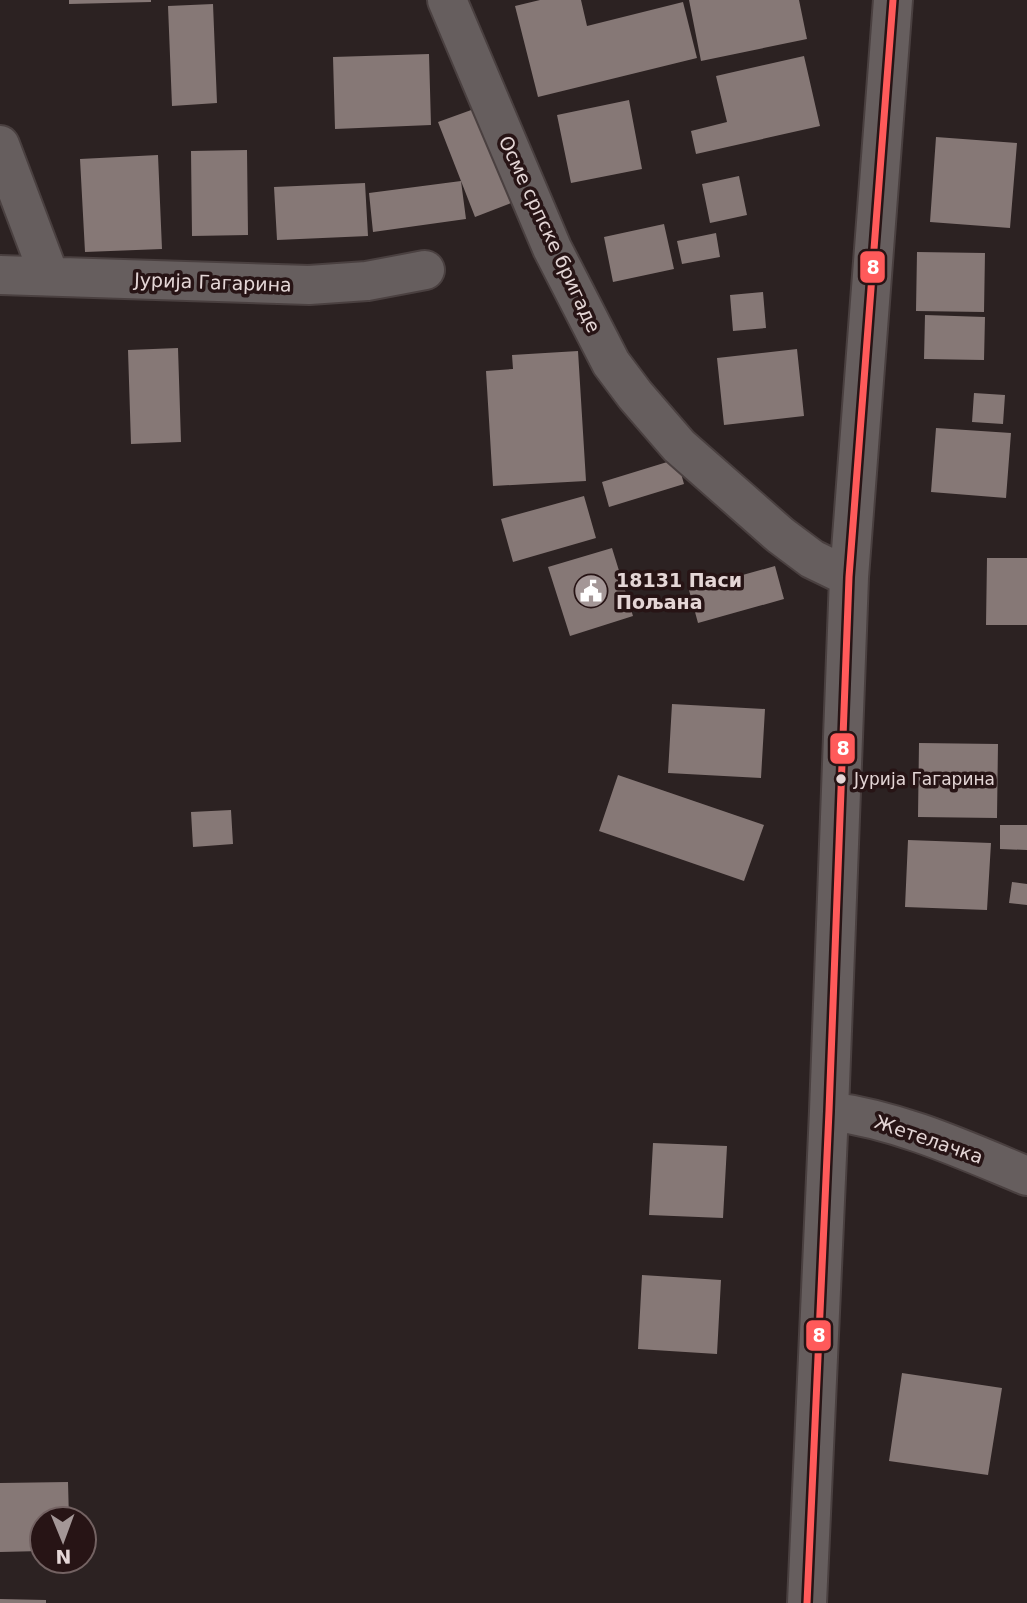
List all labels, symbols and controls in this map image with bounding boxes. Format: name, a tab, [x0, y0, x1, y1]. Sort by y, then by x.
street label: Осме српске бригаде	[495, 132, 605, 336]
line badge: 8	[859, 250, 886, 284]
text: 8	[866, 256, 880, 278]
street label: Јурија Гагарина	[133, 268, 292, 296]
place label: 18131 Паси Пољана	[616, 569, 742, 613]
public building icon: 18131 Паси Пољана	[572, 572, 610, 610]
line badge: 8	[829, 732, 856, 765]
text: 8	[836, 737, 850, 759]
place label: Јурија Гагарина	[853, 769, 995, 789]
marker: Јурија Гагарина	[834, 772, 848, 786]
street label: Жетелачка	[872, 1110, 986, 1168]
line badge: 8	[805, 1319, 832, 1352]
text: 8	[812, 1324, 826, 1346]
north arrow	[28, 1505, 98, 1575]
text: N	[55, 1546, 71, 1568]

